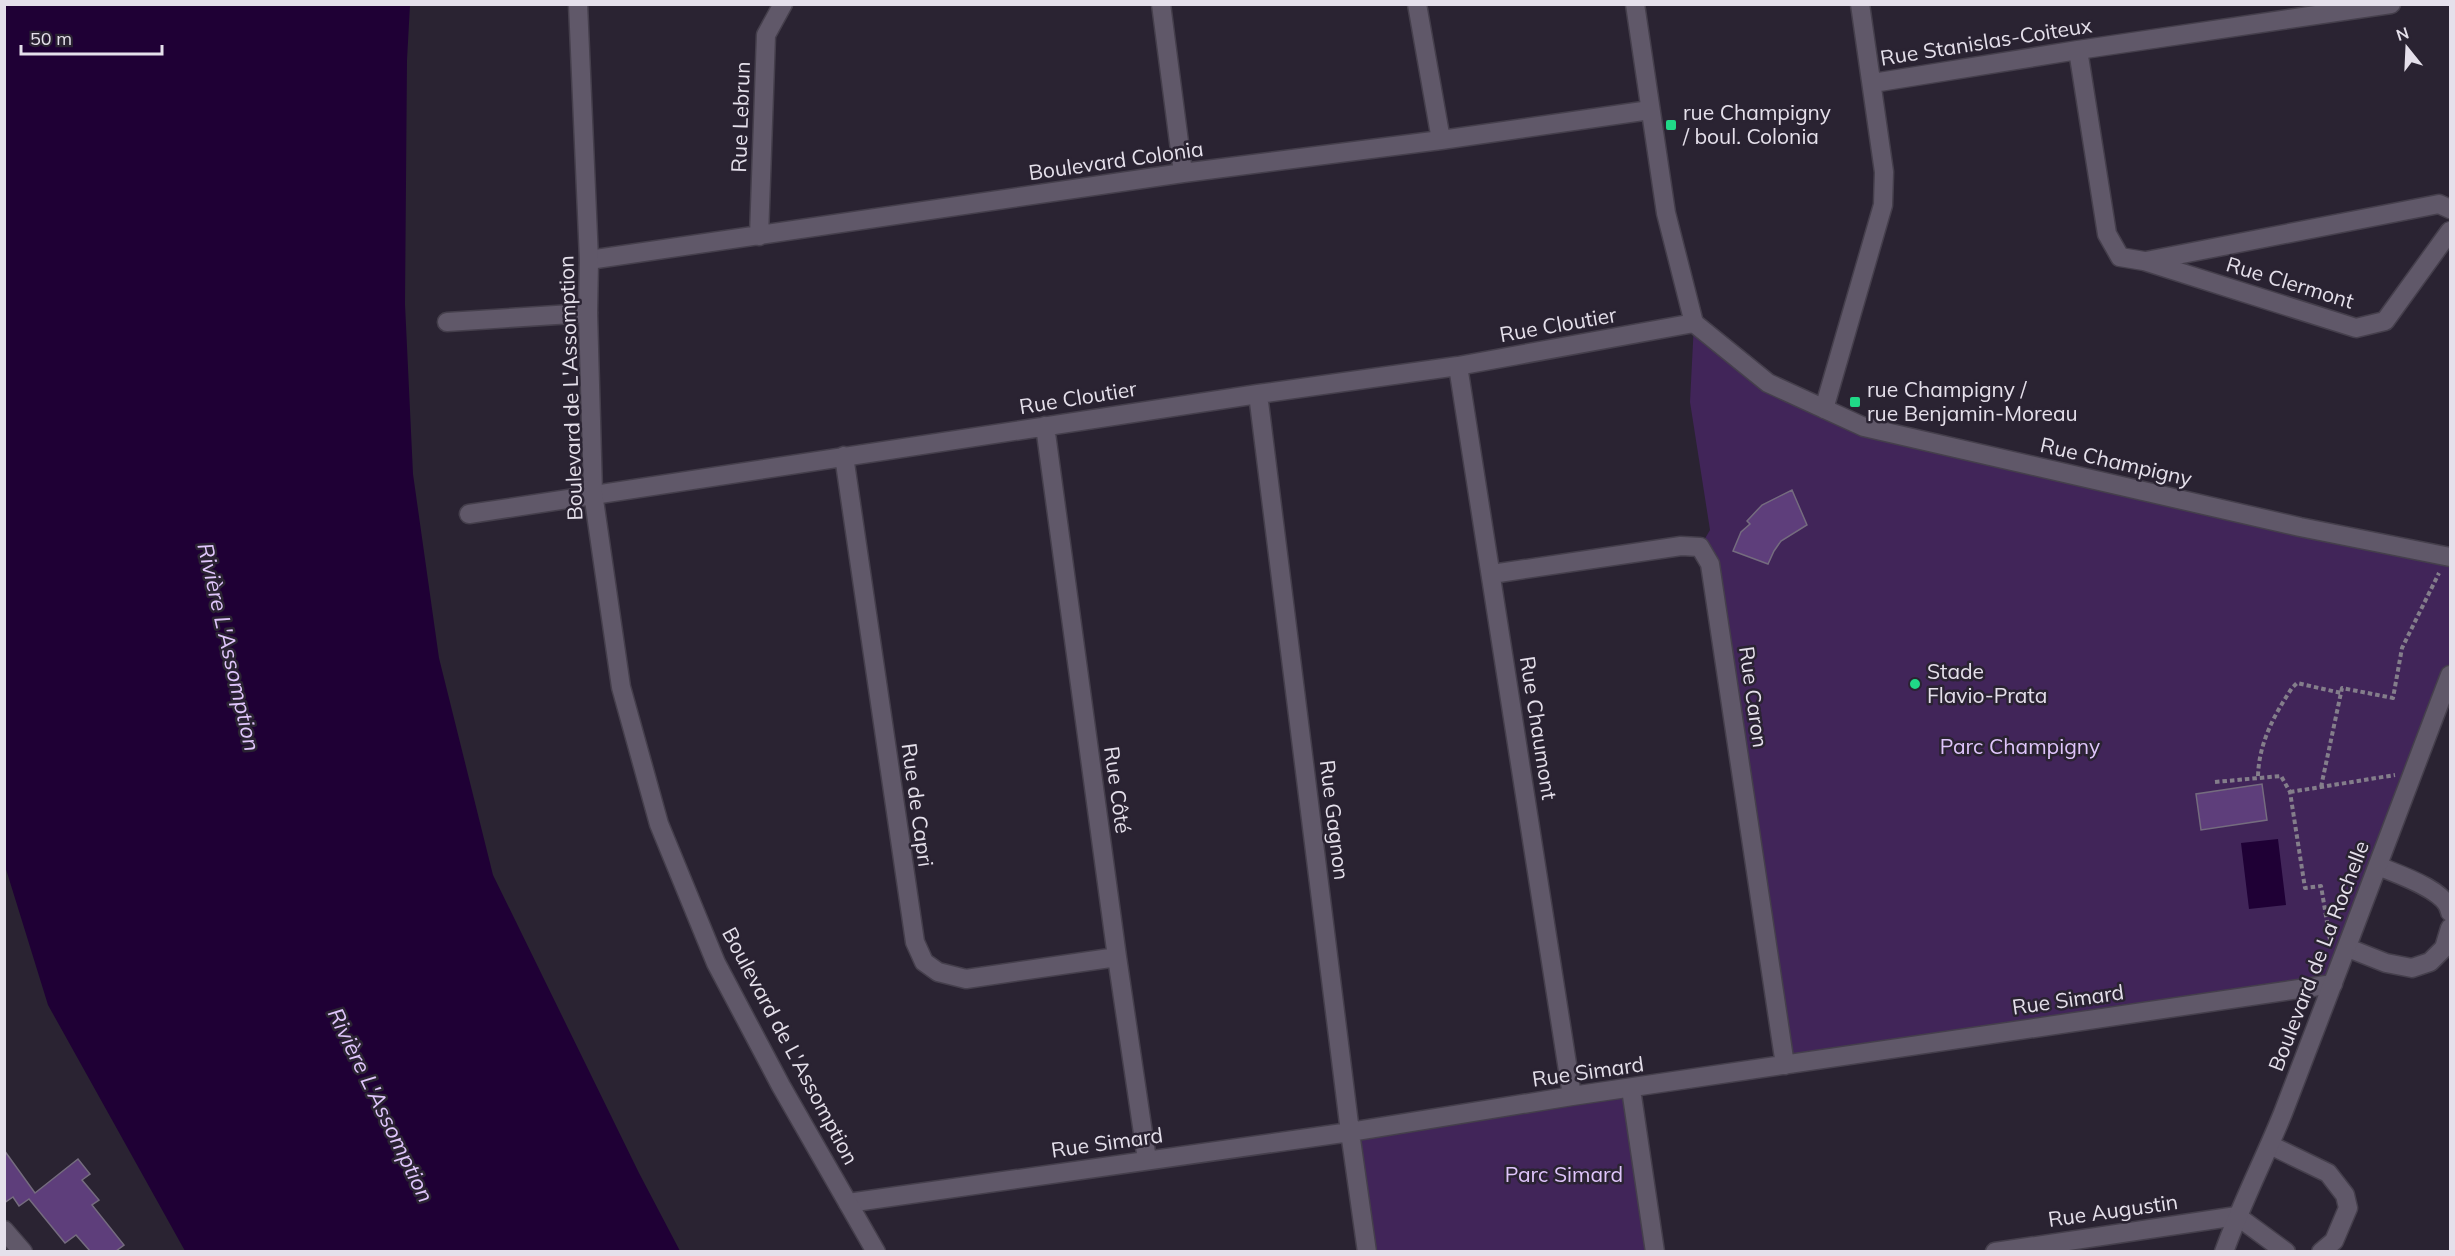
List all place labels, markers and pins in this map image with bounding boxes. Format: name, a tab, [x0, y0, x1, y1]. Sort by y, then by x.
place label: rue Champigny / boul. Colonia	[1682, 99, 1831, 149]
marker: rue Champigny / boul. Colonia	[1664, 118, 1678, 132]
place label: rue Champigny / rue Benjamin-Moreau	[1867, 376, 2078, 426]
marker: rue Champigny / rue Benjamin-Moreau	[1848, 395, 1862, 409]
place label: Stade Flavio-Prata	[1927, 658, 2047, 708]
marker: Stade Flavio-Prata	[1908, 677, 1922, 691]

